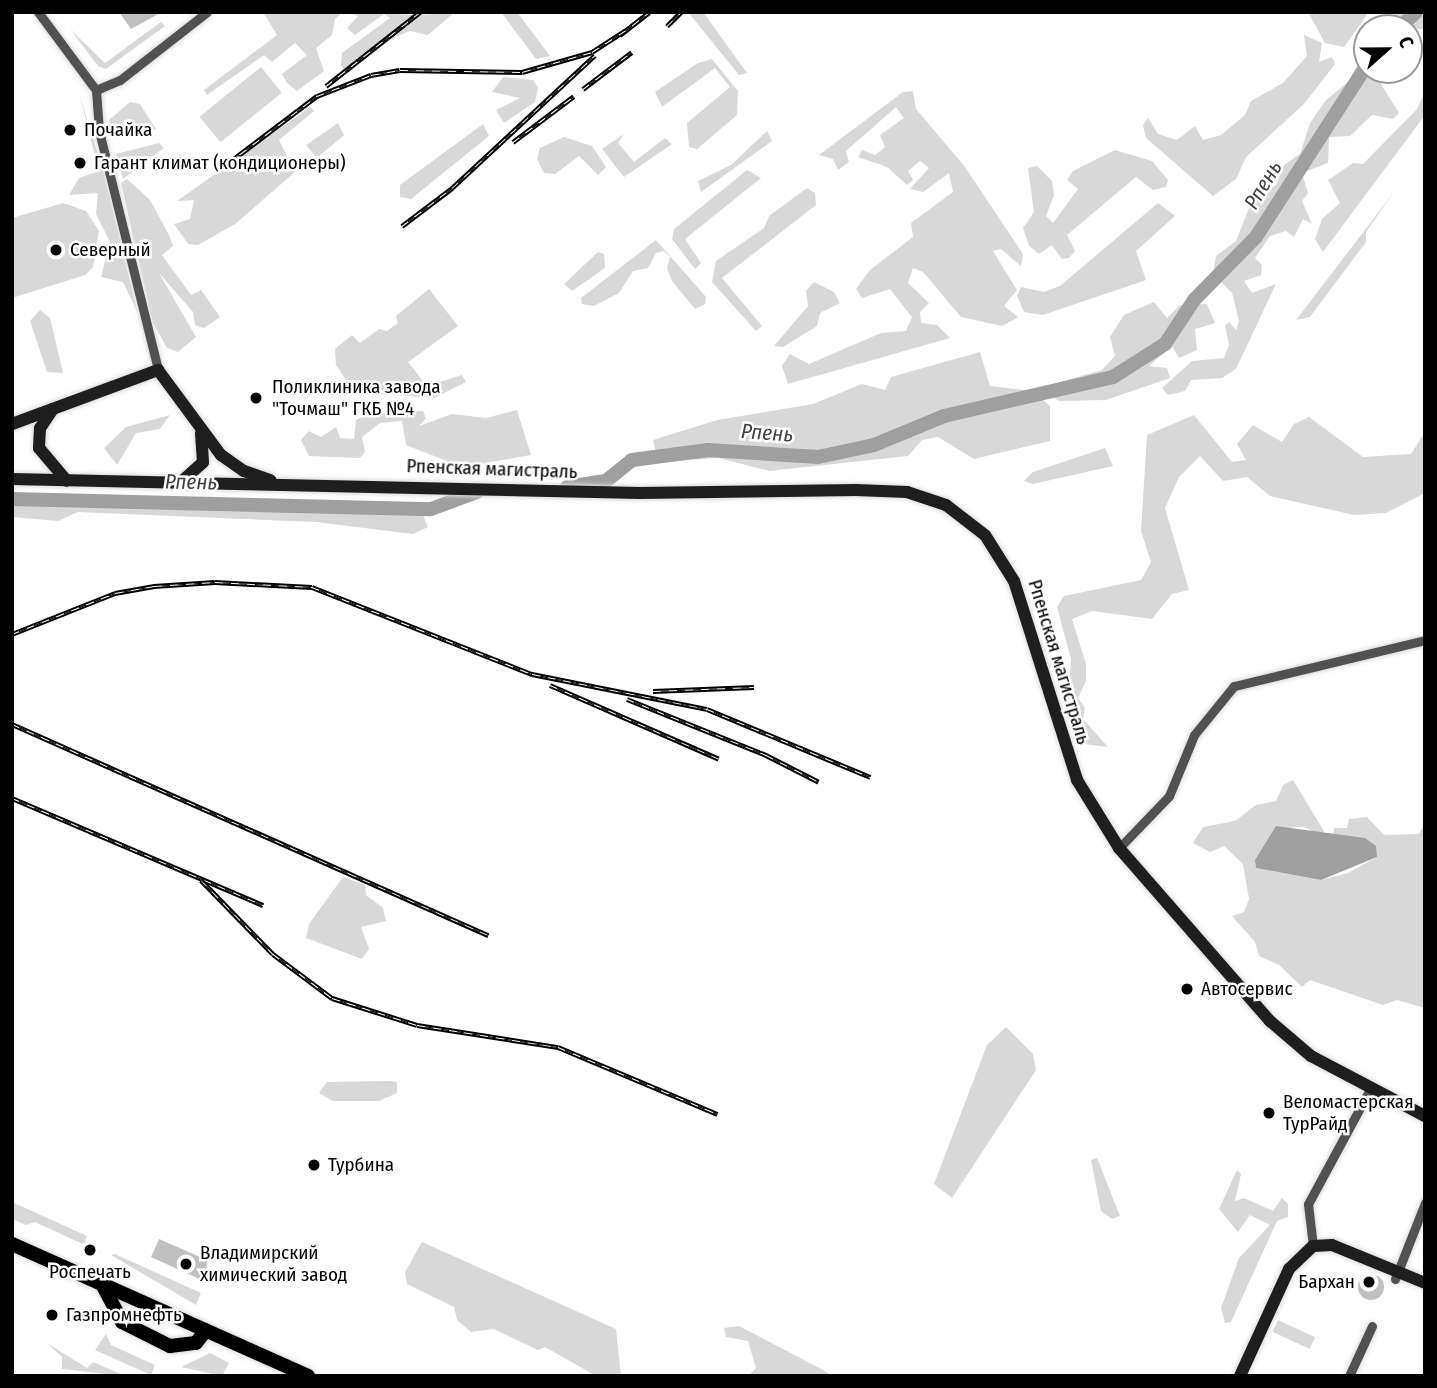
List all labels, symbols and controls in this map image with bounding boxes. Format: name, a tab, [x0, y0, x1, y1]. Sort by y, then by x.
north arrow	[1353, 14, 1423, 84]
text: С	[1394, 33, 1419, 51]
place label: Почайка	[84, 119, 152, 141]
marker: Почайка	[62, 122, 78, 138]
place label: Гарант климат (кондиционеры)	[94, 152, 346, 174]
marker: Гарант климат (кондиционеры)	[72, 155, 88, 171]
water label: Рпень	[1239, 156, 1287, 214]
place label: Северный	[70, 239, 151, 261]
marker: Северный	[48, 242, 64, 258]
place label: Поликлиника завода "Точмаш" ГКБ №4	[272, 376, 441, 420]
marker: Поликлиника завода "Точмаш" ГКБ №4	[246, 388, 266, 408]
water label: Рпень	[740, 419, 794, 447]
street label: Рпенская магистраль	[406, 455, 578, 483]
water label: Рпень	[165, 469, 217, 495]
street label: Рпенская магистраль	[1023, 577, 1095, 747]
place label: Автосервис	[1201, 978, 1293, 1000]
marker: Автосервис	[1179, 981, 1195, 997]
place label: Веломастерская ТурРайд	[1283, 1091, 1414, 1135]
marker: Веломастерская ТурРайд	[1261, 1105, 1277, 1121]
place label: Турбина	[328, 1154, 394, 1176]
marker: Турбина	[306, 1157, 322, 1173]
marker: Роспечать	[82, 1242, 98, 1258]
place label: Владимирский химический завод	[200, 1242, 347, 1286]
marker: Владимирский химический завод	[178, 1256, 194, 1272]
place label: Роспечать	[49, 1261, 131, 1283]
place label: Бархан	[1298, 1271, 1355, 1293]
marker: Бархан	[1361, 1274, 1377, 1290]
place label: Газпромнефть	[66, 1304, 182, 1326]
marker: Газпромнефть	[44, 1307, 60, 1323]

